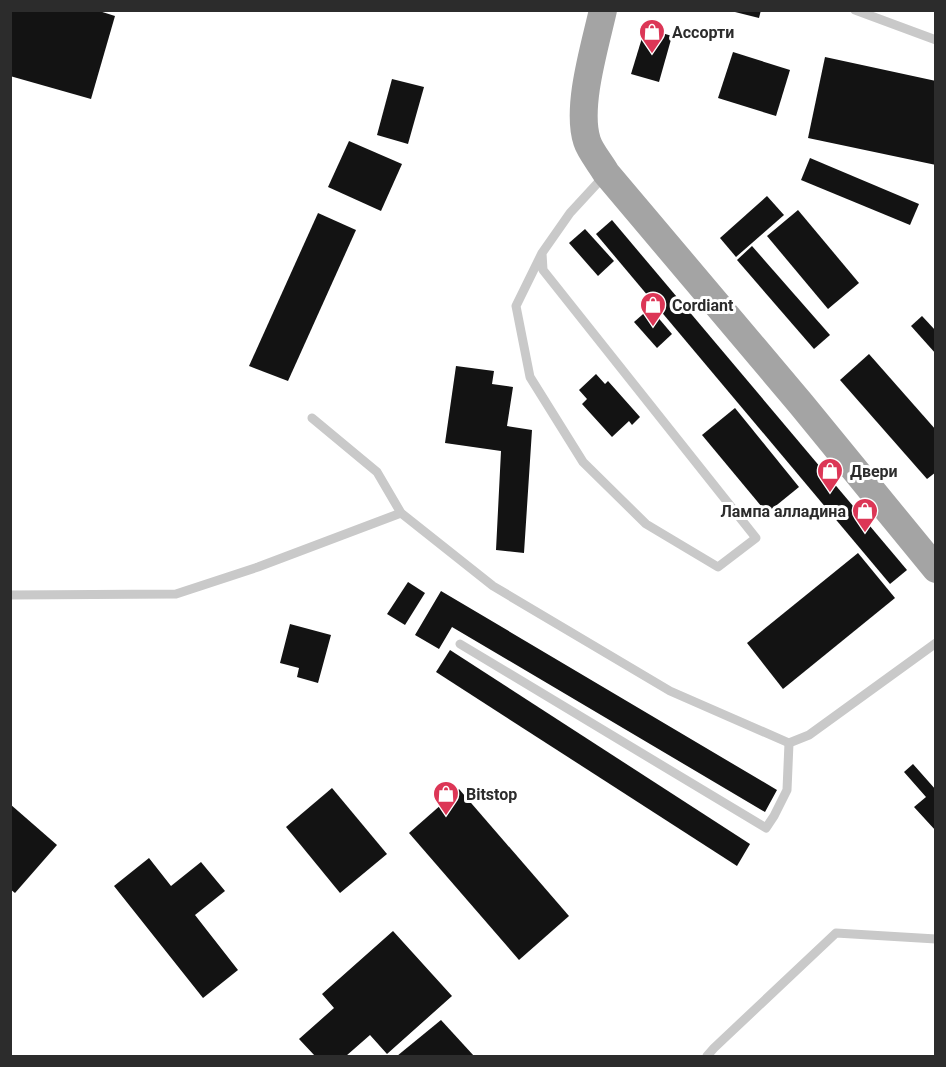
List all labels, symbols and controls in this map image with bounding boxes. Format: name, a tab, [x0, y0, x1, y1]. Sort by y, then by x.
shop icon: Ассорти	[637, 17, 667, 55]
place label: Ассорти	[672, 23, 734, 42]
shop icon: Cordiant	[638, 290, 668, 328]
place label: Cordiant	[672, 296, 734, 315]
shop icon: Двери	[815, 456, 845, 494]
place label: Двери	[850, 462, 898, 481]
shop icon: Лампа алладина	[850, 496, 880, 534]
place label: Лампа алладина	[720, 502, 846, 521]
shop icon: Bitstop	[431, 779, 461, 817]
place label: Bitstop	[466, 785, 517, 804]

